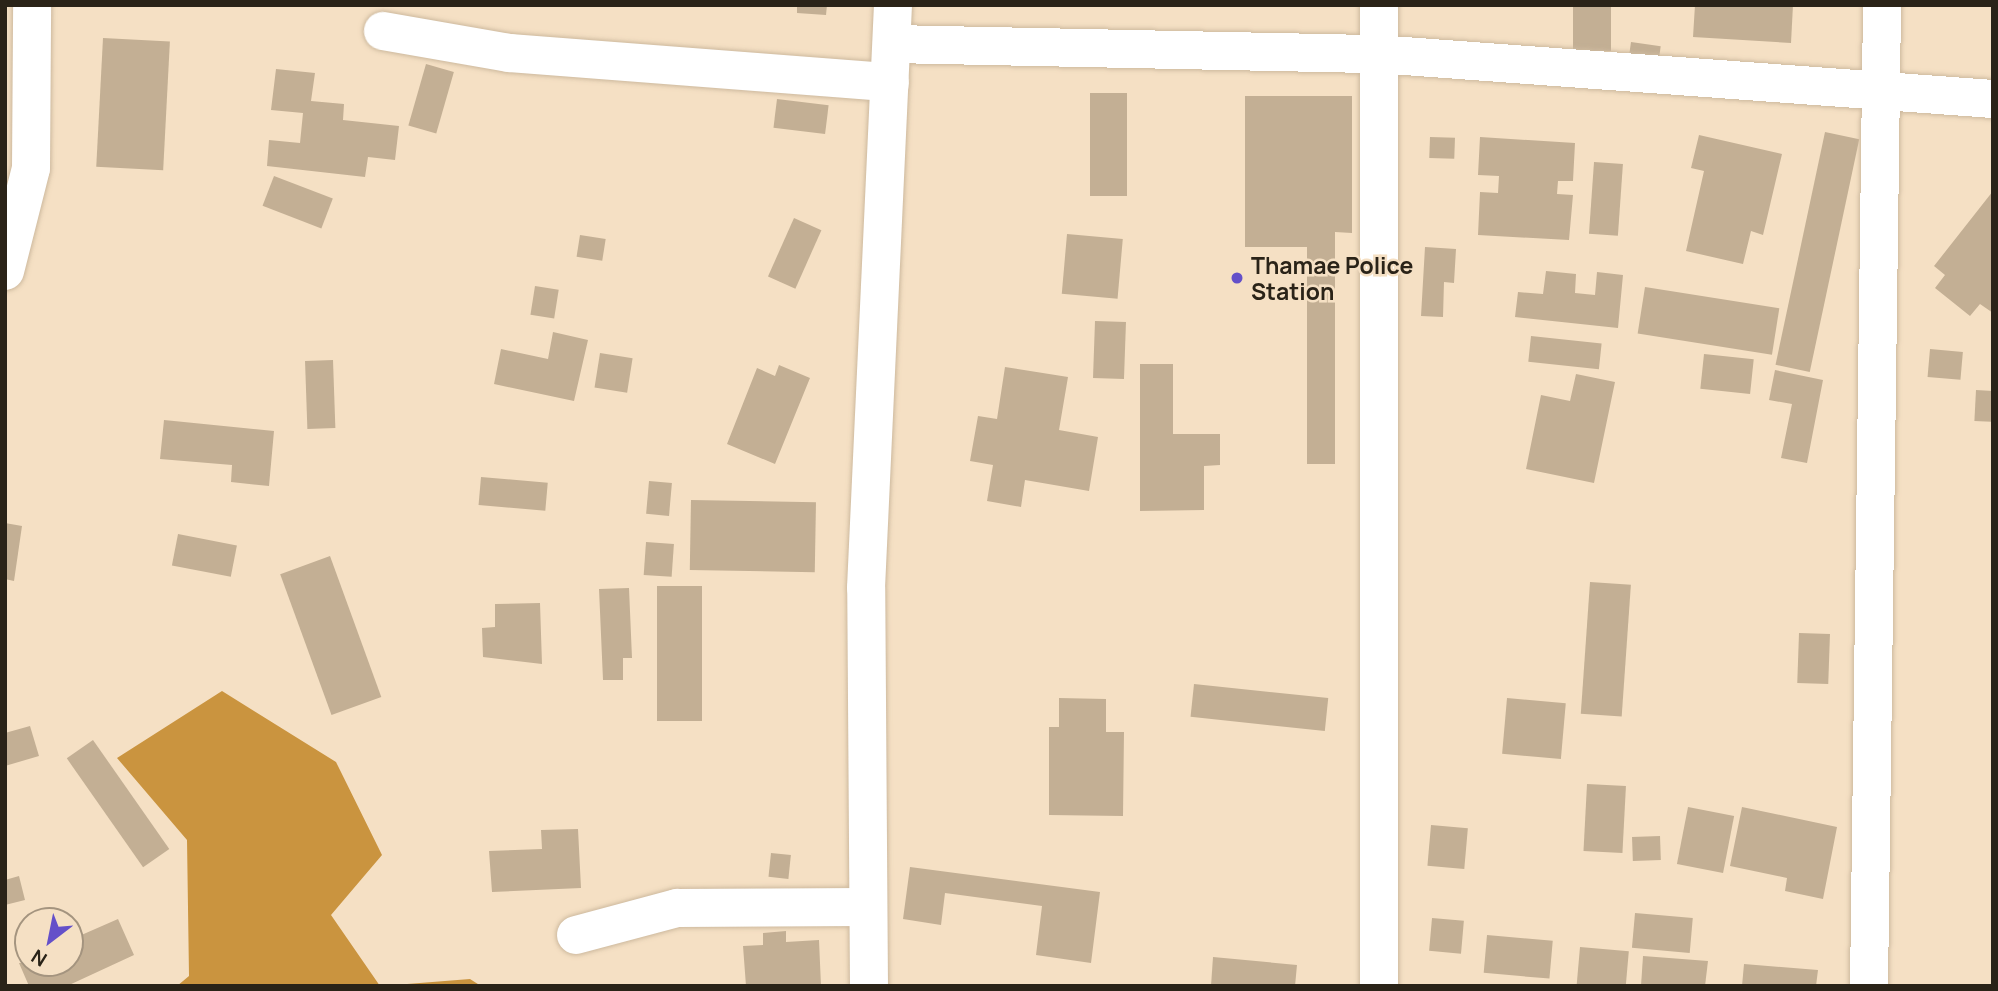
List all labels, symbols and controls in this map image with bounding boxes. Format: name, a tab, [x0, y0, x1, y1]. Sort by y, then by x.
place label: Thamae Police Station	[1251, 251, 1413, 305]
marker: Thamae Police Station	[1229, 270, 1245, 286]
north arrow	[14, 907, 84, 977]
text: N	[26, 943, 52, 973]

